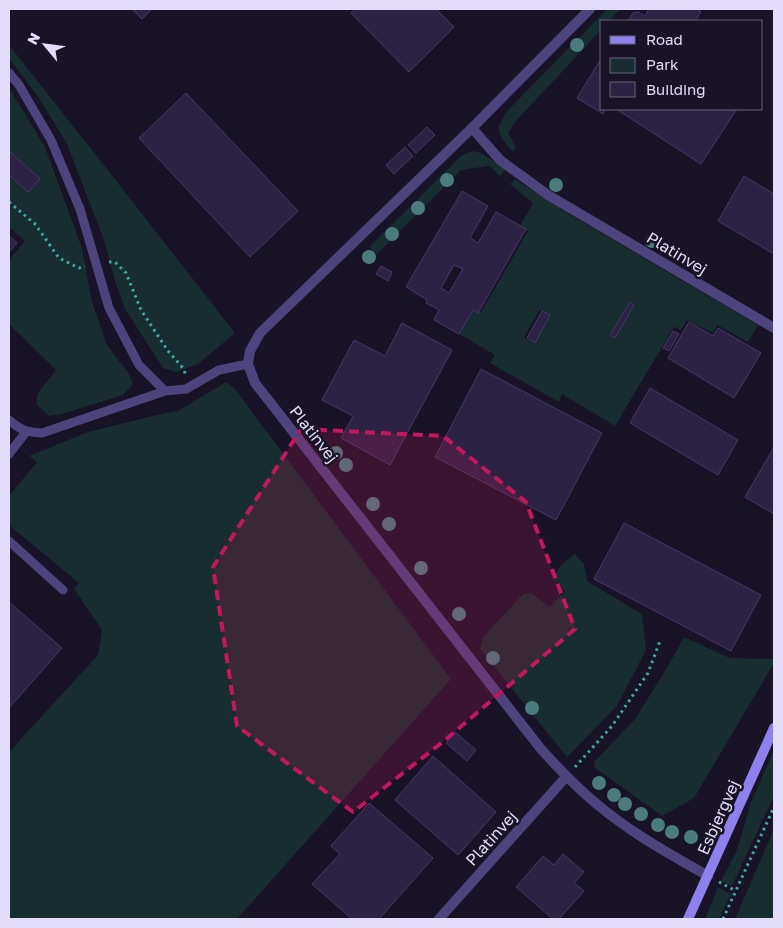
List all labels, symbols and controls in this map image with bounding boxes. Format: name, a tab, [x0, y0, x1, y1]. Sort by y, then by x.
north arrow	[20, 20, 70, 70]
legend	[600, 20, 763, 110]
text: N	[23, 30, 43, 47]
text: Road	[646, 30, 683, 48]
text: Park	[646, 55, 679, 73]
text: Building	[646, 80, 706, 98]
street label: Platinvej	[643, 227, 711, 279]
street label: Platinvej	[286, 401, 342, 467]
street label: Esbjergvej	[693, 776, 743, 858]
street label: Platinvej	[461, 806, 521, 870]

